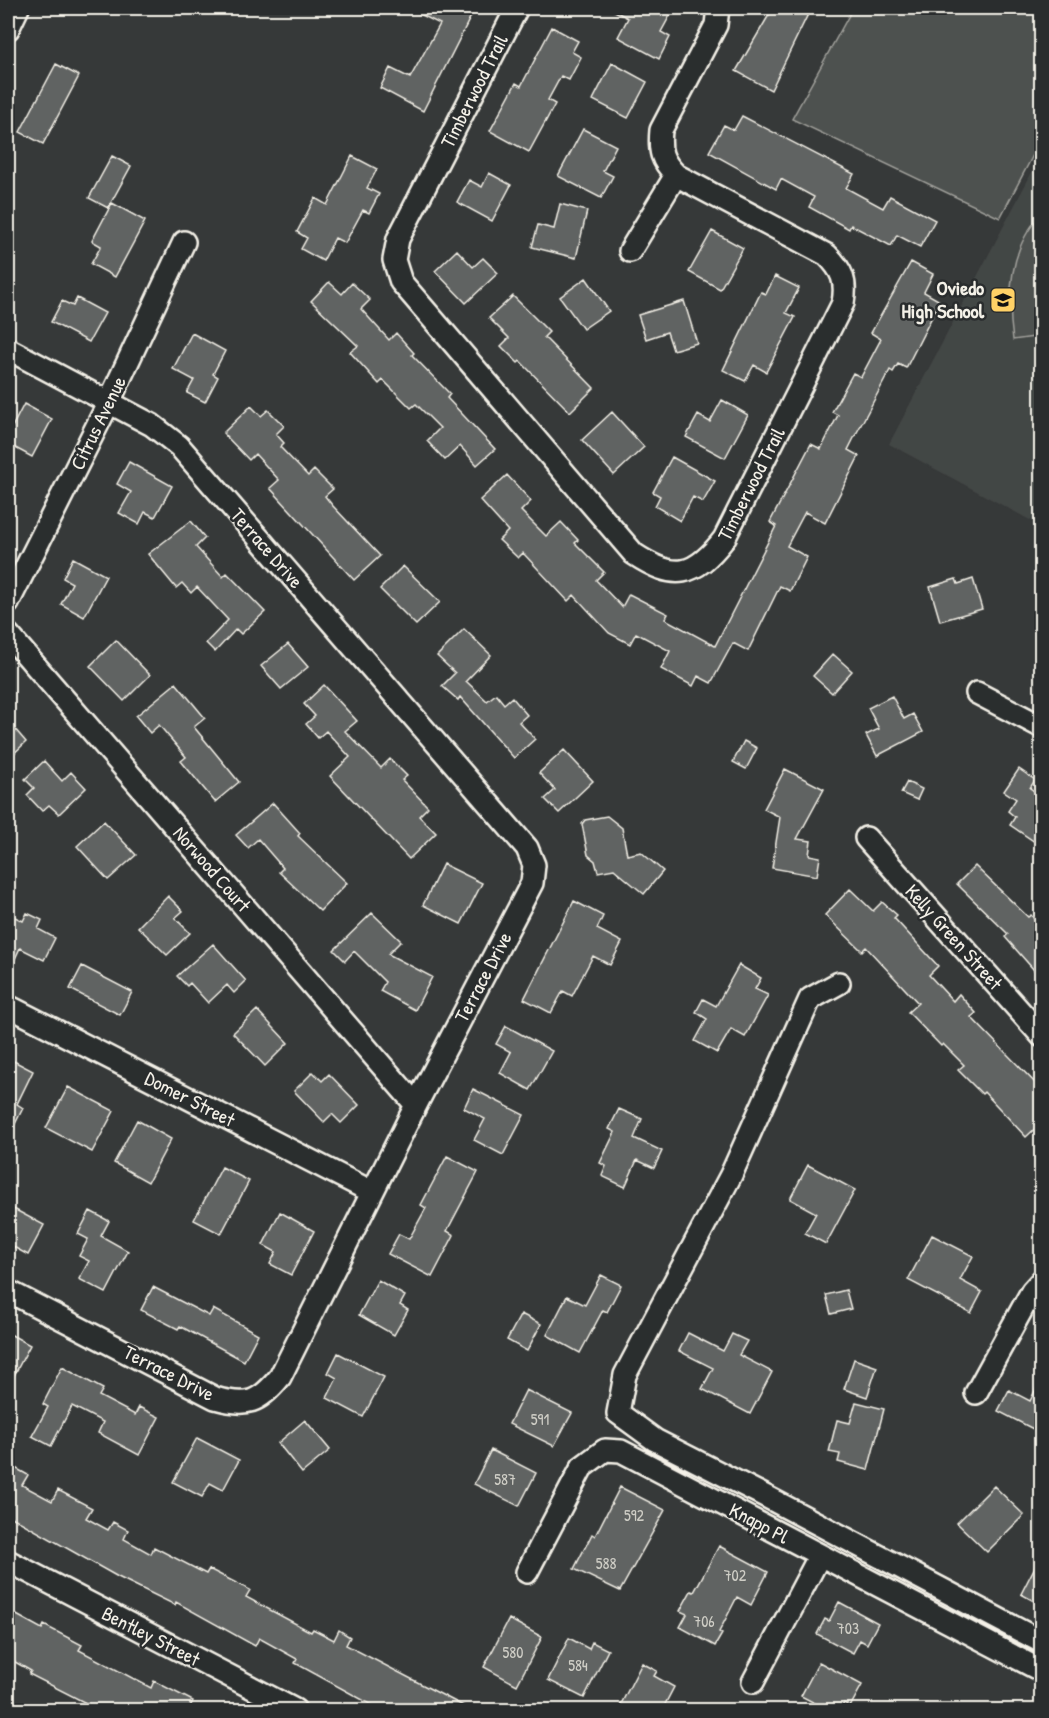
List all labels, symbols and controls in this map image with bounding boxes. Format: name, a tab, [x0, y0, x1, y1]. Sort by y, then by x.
street label: Timberwood Trail	[433, 29, 514, 152]
place label: Oviedo High School	[901, 274, 985, 325]
school or university icon: Oviedo High School	[988, 285, 1018, 315]
street label: Citrus Avenue	[63, 371, 132, 474]
street label: Timberwood Trail	[710, 422, 791, 545]
street label: Terrace Drive	[225, 502, 310, 594]
street label: Norwood Court	[167, 820, 258, 918]
street label: Kelly Green Street	[900, 878, 1010, 996]
street label: Terrace Drive	[448, 927, 518, 1027]
street label: Domer Street	[140, 1064, 241, 1133]
street label: Terrace Drive	[119, 1338, 219, 1407]
house number: 591	[531, 1408, 549, 1430]
house number: 587	[494, 1468, 516, 1490]
street label: Knapp Pl	[725, 1496, 794, 1550]
house number: 592	[624, 1504, 645, 1526]
house number: 588	[596, 1552, 616, 1574]
house number: 702	[724, 1564, 747, 1586]
street label: Bentley Street	[97, 1599, 206, 1672]
house number: 706	[693, 1610, 715, 1632]
house number: 703	[837, 1617, 859, 1639]
house number: 580	[503, 1641, 523, 1663]
house number: 584	[568, 1654, 588, 1676]

